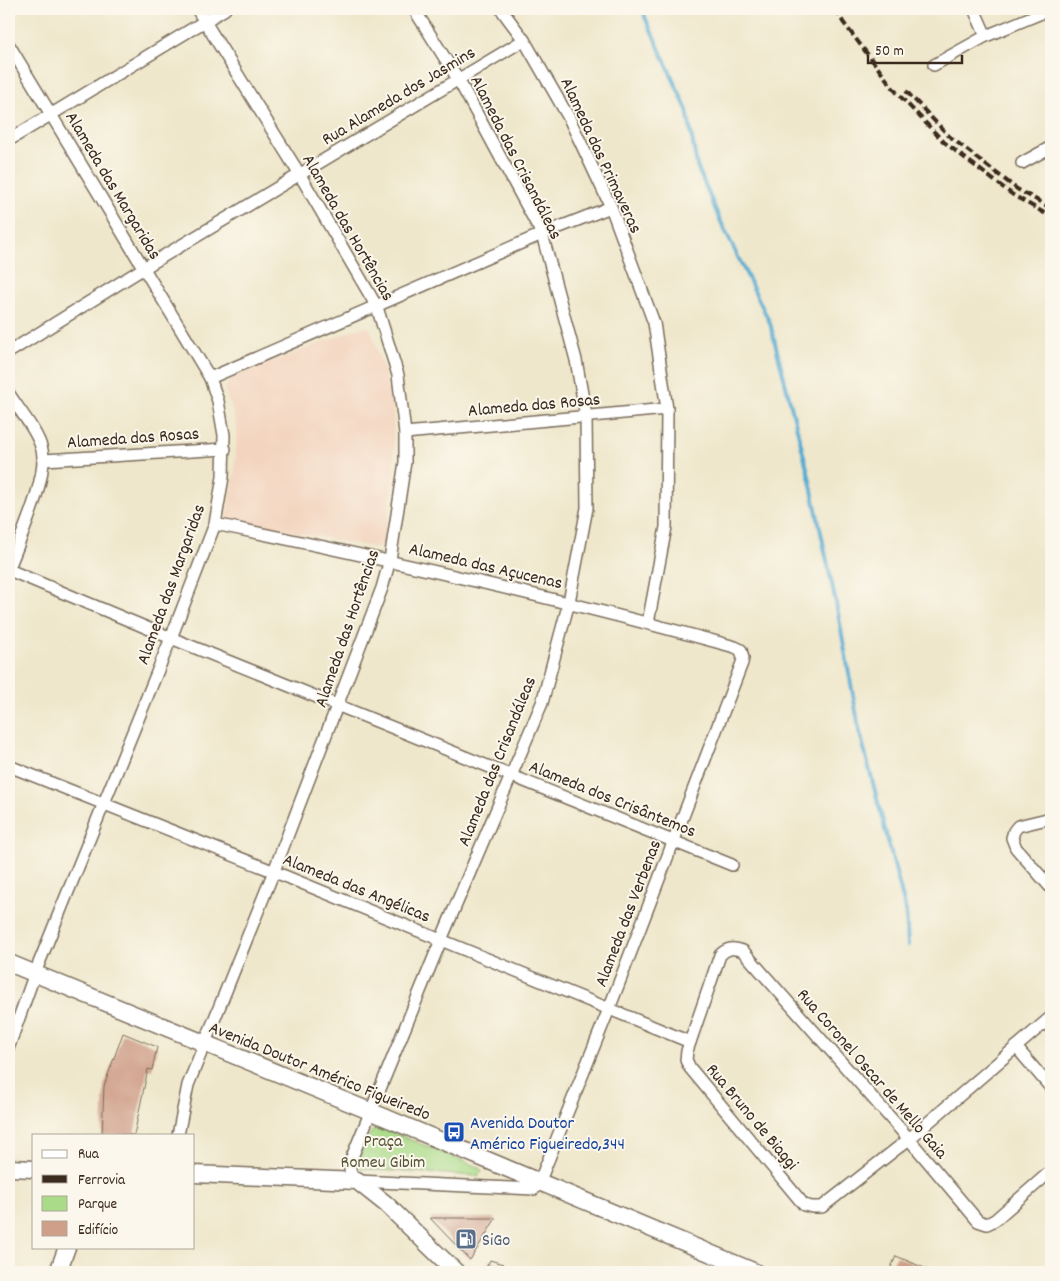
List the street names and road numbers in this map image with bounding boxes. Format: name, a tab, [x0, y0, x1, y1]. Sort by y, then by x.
street label: Rua Alameda dos Jasmins	[318, 41, 481, 153]
street label: Alameda das Crisandáleas	[462, 72, 567, 245]
street label: Alameda das Primaveras	[553, 74, 647, 238]
street label: Alameda das Margaridas	[58, 107, 166, 265]
street label: Alameda das Hortências	[295, 150, 399, 306]
street label: Alameda das Rosas	[467, 388, 601, 425]
street label: Alameda das Rosas	[66, 422, 200, 457]
street label: Alameda das Margaridas	[132, 501, 213, 668]
street label: Alameda das Açucenas	[406, 538, 565, 597]
street label: Alameda das Hortências	[310, 546, 387, 711]
street label: Alameda das Crisandáleas	[453, 673, 544, 851]
street label: Alameda dos Crisântemos	[525, 755, 699, 845]
street label: Alameda das Verbenas	[590, 837, 669, 991]
street label: Alameda das Angélicas	[279, 848, 434, 930]
street label: Rua Coronel Oscar de Mello Gaia	[790, 984, 953, 1166]
street label: Avenida Doutor Américo Figueiredo	[205, 1016, 434, 1128]
street label: Rua Bruno de Biaggi	[699, 1059, 803, 1176]

